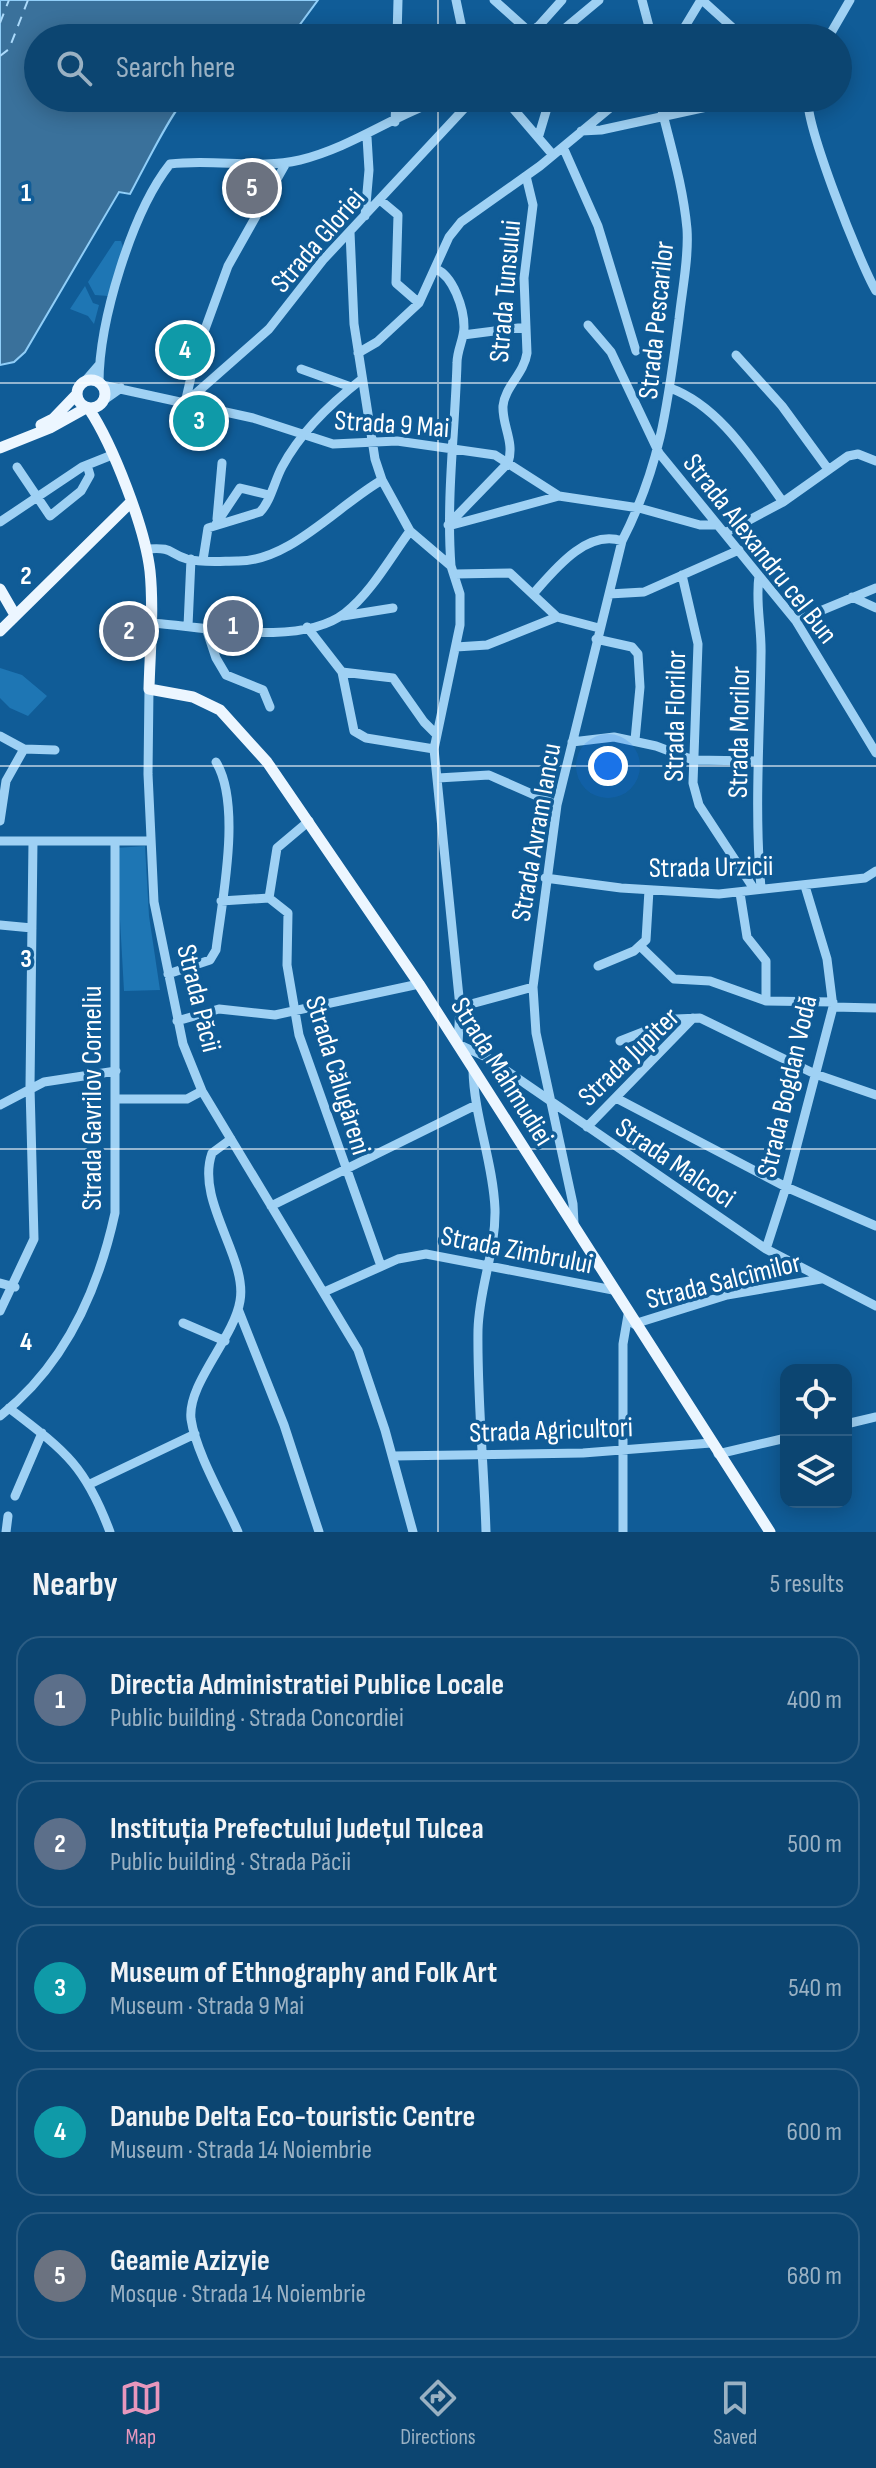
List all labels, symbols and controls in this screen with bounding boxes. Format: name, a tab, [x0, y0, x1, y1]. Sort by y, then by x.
search box	[24, 24, 852, 112]
icon: search	[52, 46, 96, 90]
text: Search here	[116, 50, 235, 86]
pin: 5	[226, 158, 278, 218]
text: 1	[21, 178, 31, 209]
street label: Strada Gloriei	[264, 182, 372, 299]
street label: Strada Tunsului	[483, 219, 528, 364]
street label: Strada Pescarilor	[632, 240, 681, 401]
pin: 4	[159, 320, 211, 380]
pin: 3	[173, 391, 225, 451]
street label: Strada 9 Mai	[333, 404, 451, 445]
street label: Strada Alexandru cel Bun	[676, 448, 844, 650]
text: 2	[20, 561, 32, 592]
pin: 1	[207, 596, 259, 656]
pin: 2	[103, 601, 155, 661]
street label: Strada Florilor	[658, 650, 693, 782]
street label: Strada Morilor	[722, 666, 757, 798]
street label: Strada Avram Iancu	[505, 741, 568, 924]
your location	[588, 746, 628, 786]
street label: Strada Urzicii	[648, 850, 774, 885]
street label: Strada Păcii	[169, 941, 228, 1056]
text: 3	[20, 944, 32, 975]
street label: Strada Gavrilov Corneliu	[76, 985, 109, 1211]
street label: Strada Călugăreni	[298, 992, 377, 1159]
street label: Strada Mahmudiei	[443, 992, 560, 1152]
street label: Strada Bogdan Vodă	[751, 992, 824, 1180]
street label: Strada Jupiter	[572, 1001, 686, 1113]
street label: Strada Malcoci	[609, 1111, 741, 1215]
street label: Strada Zimbrului	[438, 1220, 595, 1281]
street label: Strada Salcîmilor	[643, 1246, 804, 1317]
text: 4	[20, 1327, 32, 1358]
map controls	[780, 1364, 852, 1508]
button: locate	[780, 1364, 852, 1436]
street label: Strada Agricultori	[469, 1411, 634, 1450]
button: layers	[780, 1436, 852, 1508]
text: Nearby	[32, 1564, 118, 1605]
text: 5 results	[770, 1569, 844, 1600]
text: Directia Administratiei Publice Locale	[110, 1667, 504, 1703]
text: 1	[55, 1685, 65, 1716]
text: 400 m	[787, 1685, 842, 1716]
text: Public building · Strada Concordiei	[110, 1703, 404, 1734]
text: Instituția Prefectului Județul Tulcea	[110, 1811, 484, 1847]
text: 2	[54, 1829, 66, 1860]
text: 500 m	[788, 1829, 842, 1860]
text: Public building · Strada Păcii	[110, 1847, 351, 1878]
text: Museum of Ethnography and Folk Art	[110, 1955, 497, 1991]
text: 3	[54, 1973, 66, 2004]
text: 540 m	[788, 1973, 842, 2004]
text: Museum · Strada 9 Mai	[110, 1991, 304, 2022]
text: Danube Delta Eco-touristic Centre	[110, 2099, 475, 2135]
text: 4	[54, 2117, 66, 2148]
text: 600 m	[787, 2117, 842, 2148]
text: Museum · Strada 14 Noiembrie	[110, 2135, 372, 2166]
text: Geamie Azizyie	[110, 2243, 270, 2279]
text: 5	[54, 2261, 66, 2292]
text: 680 m	[787, 2261, 842, 2292]
text: Mosque · Strada 14 Noiembrie	[110, 2279, 366, 2310]
tab: Map	[119, 2376, 163, 2451]
tab: Directions	[400, 2376, 476, 2451]
tab: Saved	[713, 2376, 757, 2451]

